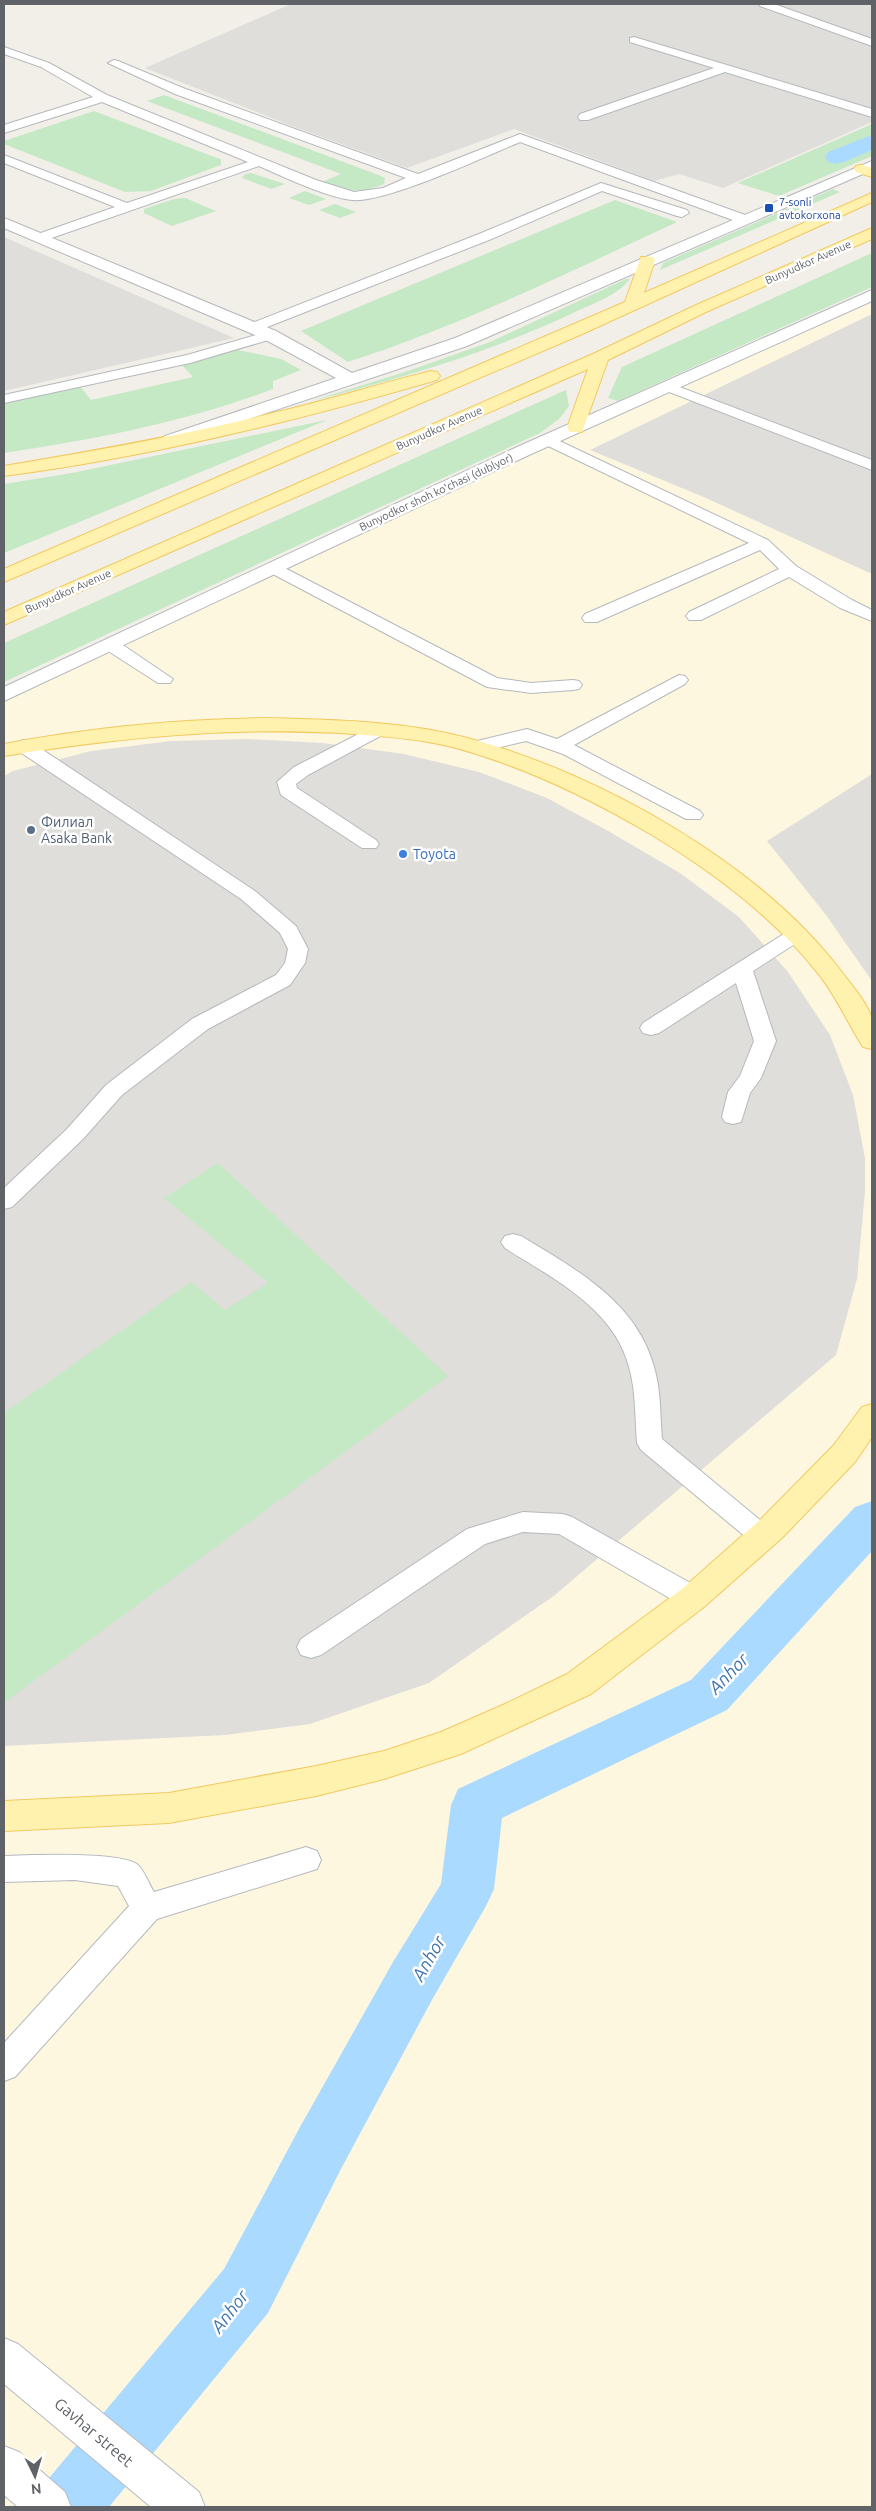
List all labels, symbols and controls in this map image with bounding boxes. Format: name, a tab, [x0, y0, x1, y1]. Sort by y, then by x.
place label: 7-sonli avtokorxona	[779, 196, 841, 221]
marker: 7-sonli avtokorxona	[763, 202, 775, 214]
street label: Bunyudkor Avenue	[763, 238, 853, 286]
street label: Bunyudkor Avenue	[394, 404, 484, 452]
street label: Bunyodkor shoh koʻchasi (dublyor)	[357, 451, 515, 534]
street label: Bunyudkor Avenue	[23, 567, 113, 615]
place label: Филиал Asaka Bank	[41, 814, 112, 846]
marker: Филиал Asaka Bank	[25, 824, 37, 836]
place label: Toyota	[413, 846, 456, 862]
marker: Toyota	[397, 848, 409, 860]
water label: Anhor	[703, 1648, 753, 1698]
water label: Anhor	[407, 1931, 449, 1985]
water label: Anhor	[206, 2285, 252, 2337]
street label: Gavhar street	[51, 2394, 137, 2471]
north arrow	[10, 2451, 60, 2501]
text: N	[30, 2481, 42, 2497]

